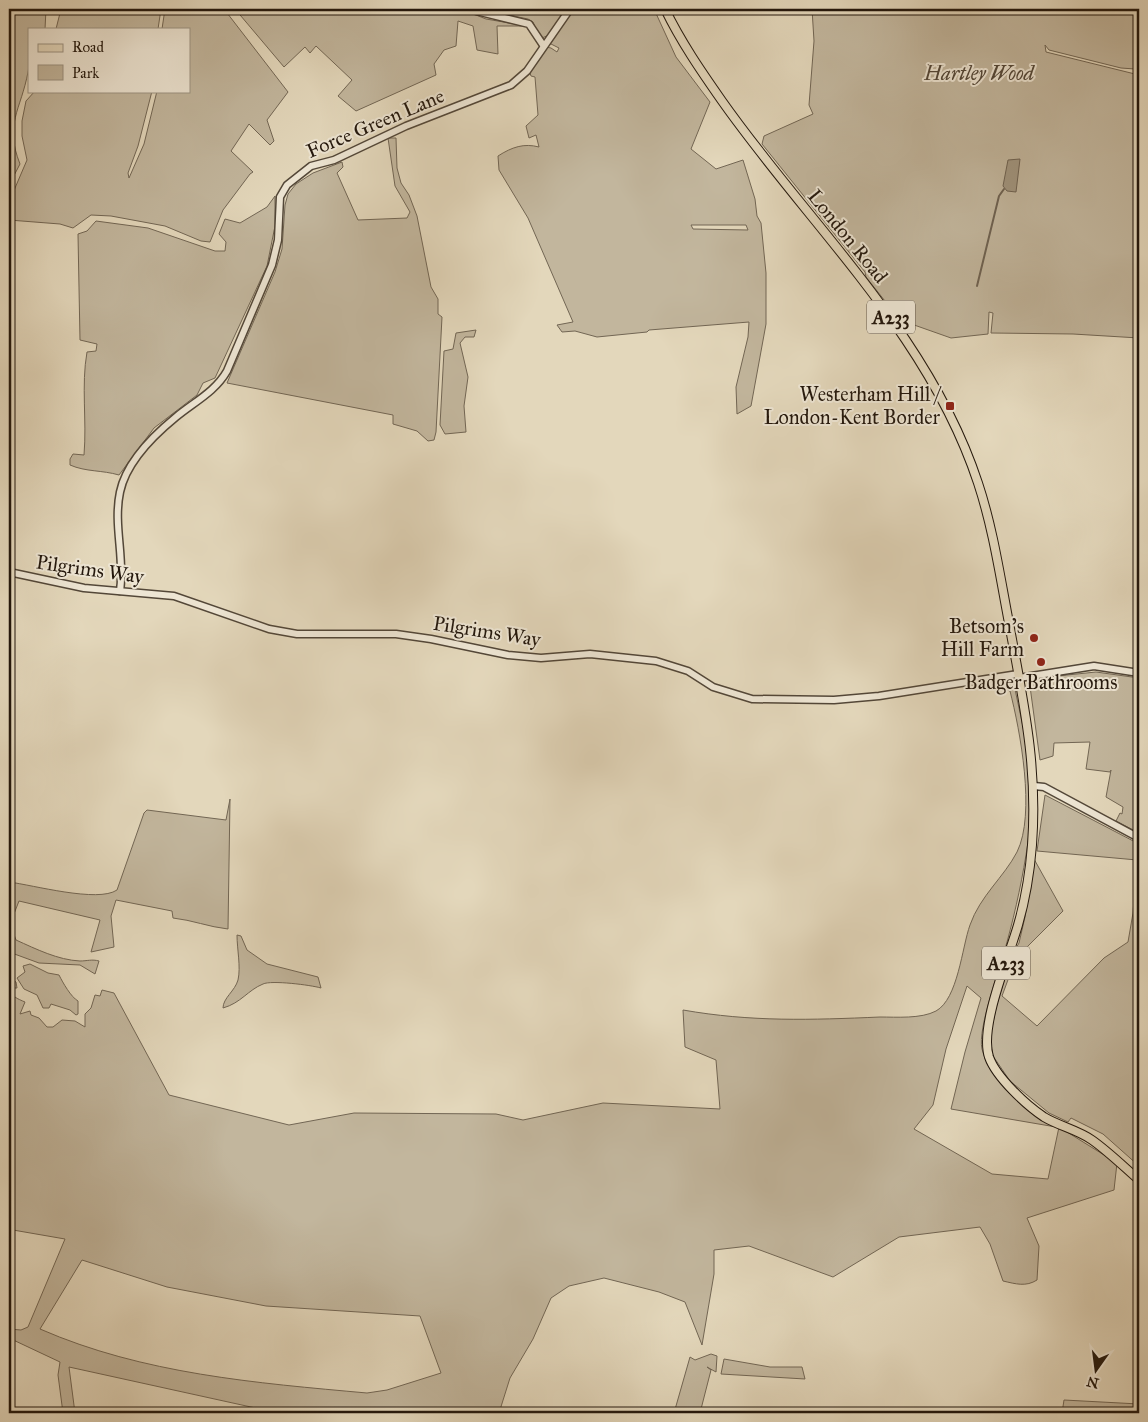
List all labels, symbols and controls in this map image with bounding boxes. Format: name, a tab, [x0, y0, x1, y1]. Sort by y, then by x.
legend	[28, 28, 190, 92]
text: Road	[72, 38, 104, 56]
park label: Hartley Wood	[923, 61, 1036, 85]
text: Park	[72, 64, 99, 82]
street label: Force Green Lane	[302, 83, 448, 163]
street label: London Road	[803, 184, 893, 288]
road number: A233	[867, 300, 915, 334]
place label: Westerham Hill / London-Kent Border	[764, 382, 942, 429]
marker: Westerham Hill / London-Kent Border	[944, 400, 956, 412]
street label: Pilgrims Way	[34, 550, 146, 590]
street label: Pilgrims Way	[431, 611, 543, 652]
place label: Betsom's Hill Farm	[941, 614, 1024, 661]
marker: Betsom's Hill Farm	[1028, 632, 1040, 644]
marker: Badger Bathrooms	[1035, 656, 1047, 668]
place label: Badger Bathrooms	[965, 670, 1117, 695]
road number: A233	[982, 946, 1030, 980]
north arrow	[1070, 1344, 1120, 1394]
text: N	[1085, 1372, 1101, 1392]

